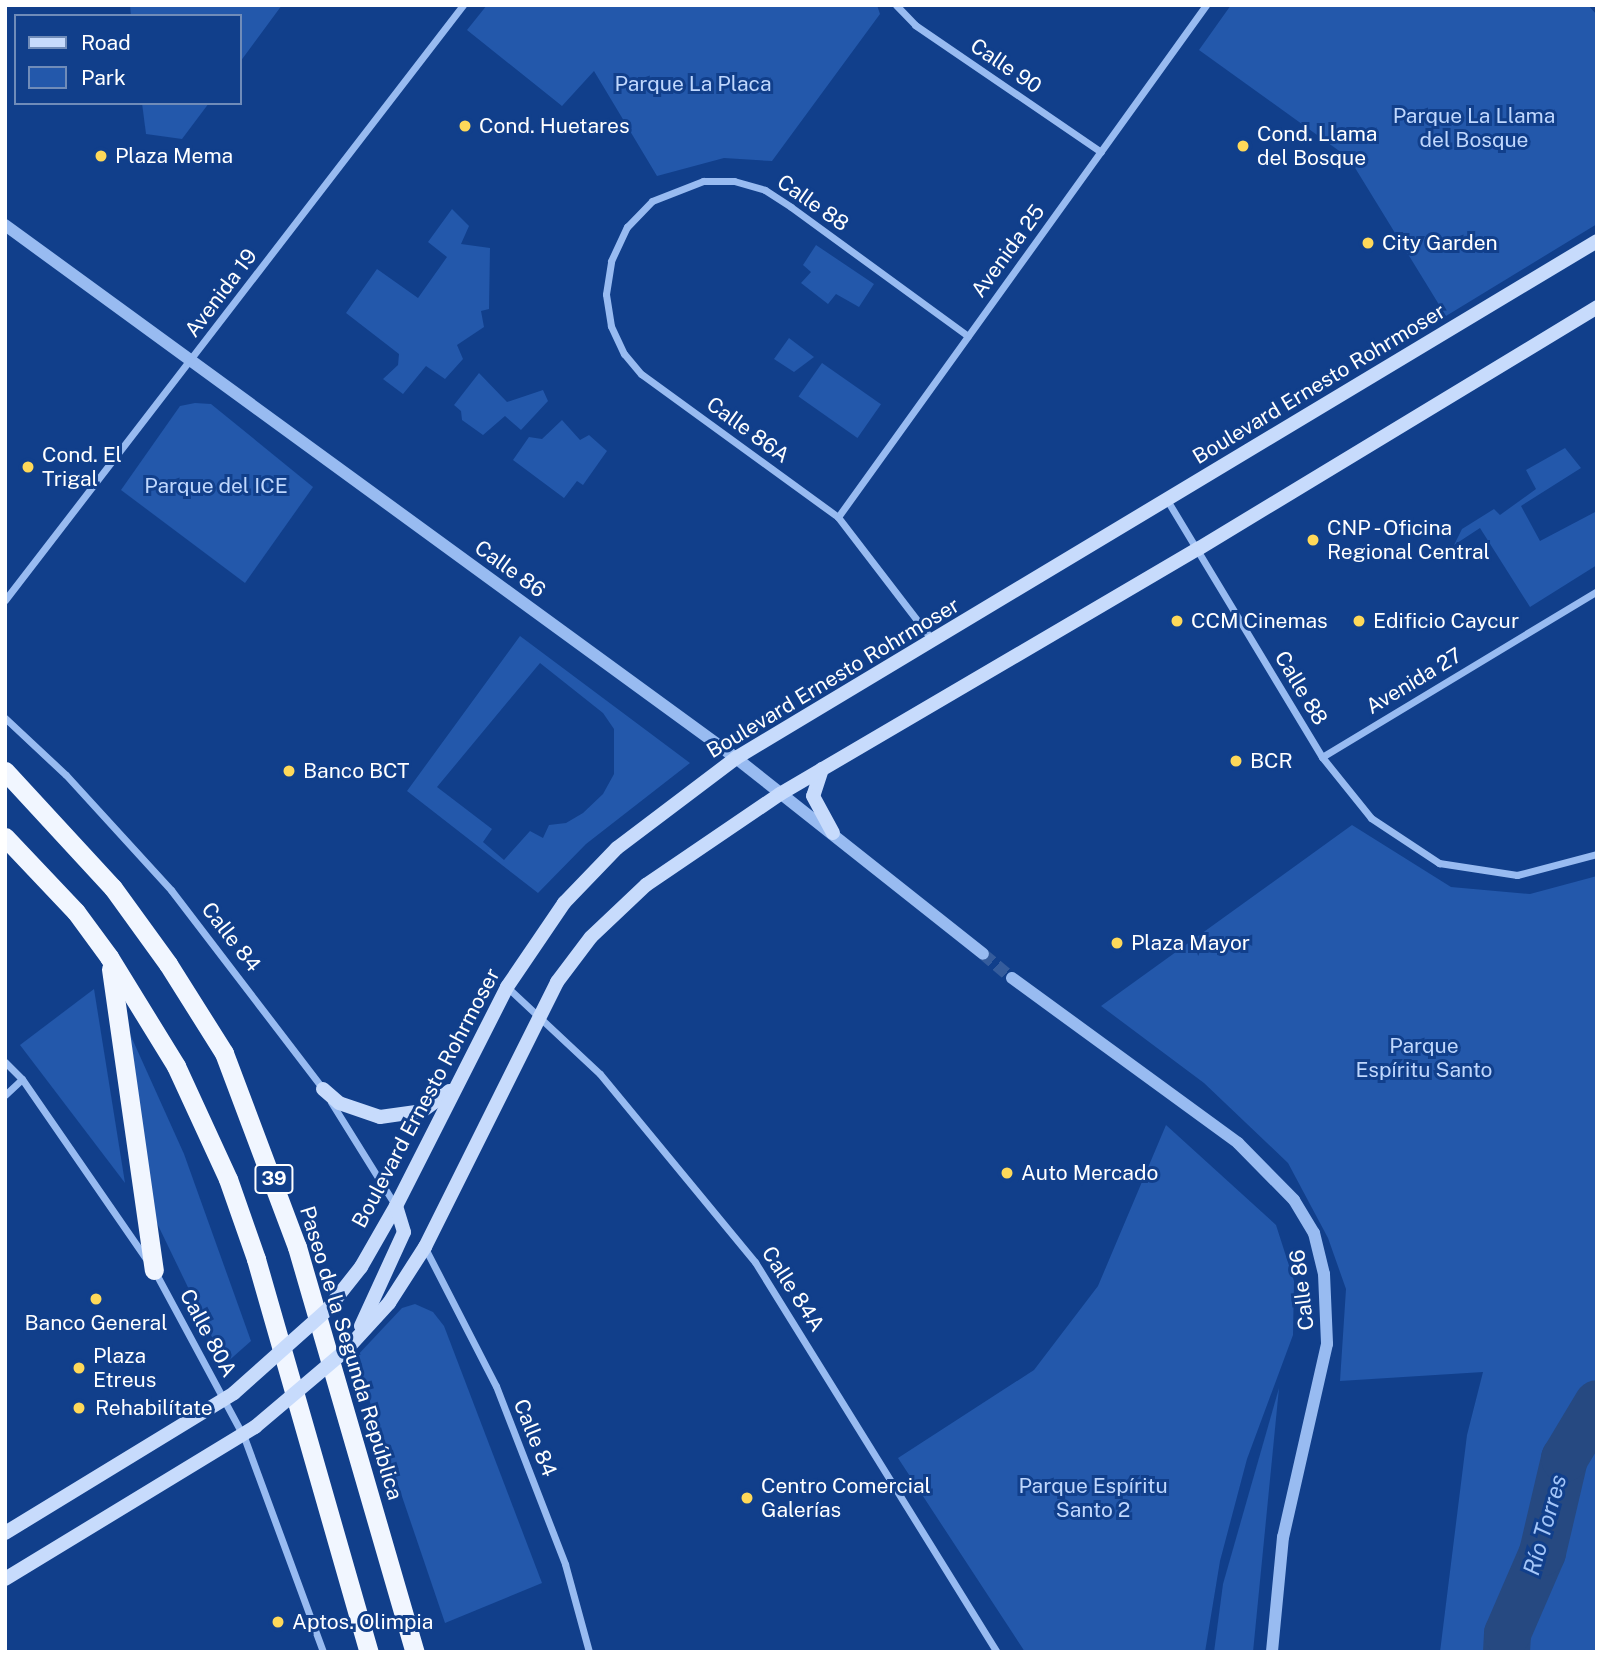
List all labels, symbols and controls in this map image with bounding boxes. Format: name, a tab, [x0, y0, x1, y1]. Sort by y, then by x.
legend	[14, 14, 242, 105]
text: Road	[81, 30, 131, 55]
street label: Calle 90	[966, 33, 1046, 99]
text: Park	[81, 65, 126, 90]
park label: Parque La Placa	[614, 71, 772, 97]
park label: Parque La Llama del Bosque	[1393, 103, 1555, 153]
place label: Cond. Huetares	[479, 113, 630, 139]
marker: Cond. Huetares	[457, 118, 473, 134]
place label: Cond. Llama del Bosque	[1257, 121, 1378, 171]
marker: Cond. Llama del Bosque	[1235, 138, 1251, 154]
place label: Plaza Mema	[115, 143, 233, 169]
marker: Plaza Mema	[93, 148, 109, 164]
street label: Calle 88	[772, 169, 854, 237]
street label: Avenida 25	[966, 200, 1050, 302]
place label: City Garden	[1382, 230, 1498, 256]
marker: City Garden	[1360, 235, 1376, 251]
street label: Avenida 19	[180, 244, 262, 342]
street label: Boulevard Ernesto Rohrmoser	[1188, 298, 1450, 470]
street label: Calle 86A	[702, 392, 794, 468]
place label: Cond. El Trigal	[42, 442, 122, 492]
marker: Cond. El Trigal	[20, 459, 36, 475]
park label: Parque del ICE	[144, 473, 288, 499]
place label: CNP - Oficina Regional Central	[1327, 515, 1490, 565]
marker: CNP - Oficina Regional Central	[1305, 532, 1321, 548]
street label: Calle 86	[470, 535, 550, 603]
street label: Boulevard Ernesto Rohrmoser	[702, 592, 964, 764]
place label: CCM Cinemas	[1191, 608, 1328, 634]
place label: Edificio Caycur	[1373, 608, 1519, 634]
marker: CCM Cinemas	[1169, 613, 1185, 629]
marker: Edificio Caycur	[1351, 613, 1367, 629]
street label: Avenida 27	[1361, 642, 1467, 720]
street label: Calle 88	[1269, 646, 1333, 730]
place label: BCR	[1250, 748, 1293, 774]
marker: BCR	[1228, 753, 1244, 769]
place label: Banco BCT	[303, 758, 410, 784]
marker: Banco BCT	[281, 763, 297, 779]
street label: Calle 84	[196, 897, 266, 977]
place label: Plaza Mayor	[1131, 930, 1250, 956]
marker: Plaza Mayor	[1109, 935, 1125, 951]
street label: Boulevard Ernesto Rohrmoser	[347, 964, 505, 1232]
park label: Parque Espíritu Santo	[1356, 1033, 1492, 1083]
place label: Auto Mercado	[1021, 1160, 1158, 1186]
road number: 39	[253, 1163, 295, 1194]
marker: Auto Mercado	[999, 1165, 1015, 1181]
street label: Paseo de la Segunda República	[294, 1203, 408, 1503]
street label: Calle 84A	[756, 1242, 830, 1336]
street label: Calle 86	[1285, 1248, 1319, 1332]
street label: Calle 80A	[174, 1285, 242, 1381]
marker: Banco General	[88, 1291, 104, 1307]
place label: Banco General	[24, 1310, 168, 1336]
place label: Plaza Etreus	[93, 1343, 156, 1393]
marker: Plaza Etreus	[71, 1360, 87, 1376]
place label: Rehabilítate	[95, 1395, 213, 1421]
street label: Calle 84	[508, 1395, 562, 1481]
marker: Rehabilítate	[69, 1398, 89, 1418]
water label: Río Torres	[1517, 1472, 1573, 1578]
place label: Centro Comercial Galerías	[761, 1473, 931, 1523]
park label: Parque Espíritu Santo 2	[1018, 1473, 1168, 1523]
marker: Centro Comercial Galerías	[739, 1490, 755, 1506]
place label: Aptos. Olimpia	[292, 1609, 433, 1635]
marker: Aptos. Olimpia	[270, 1614, 286, 1630]

